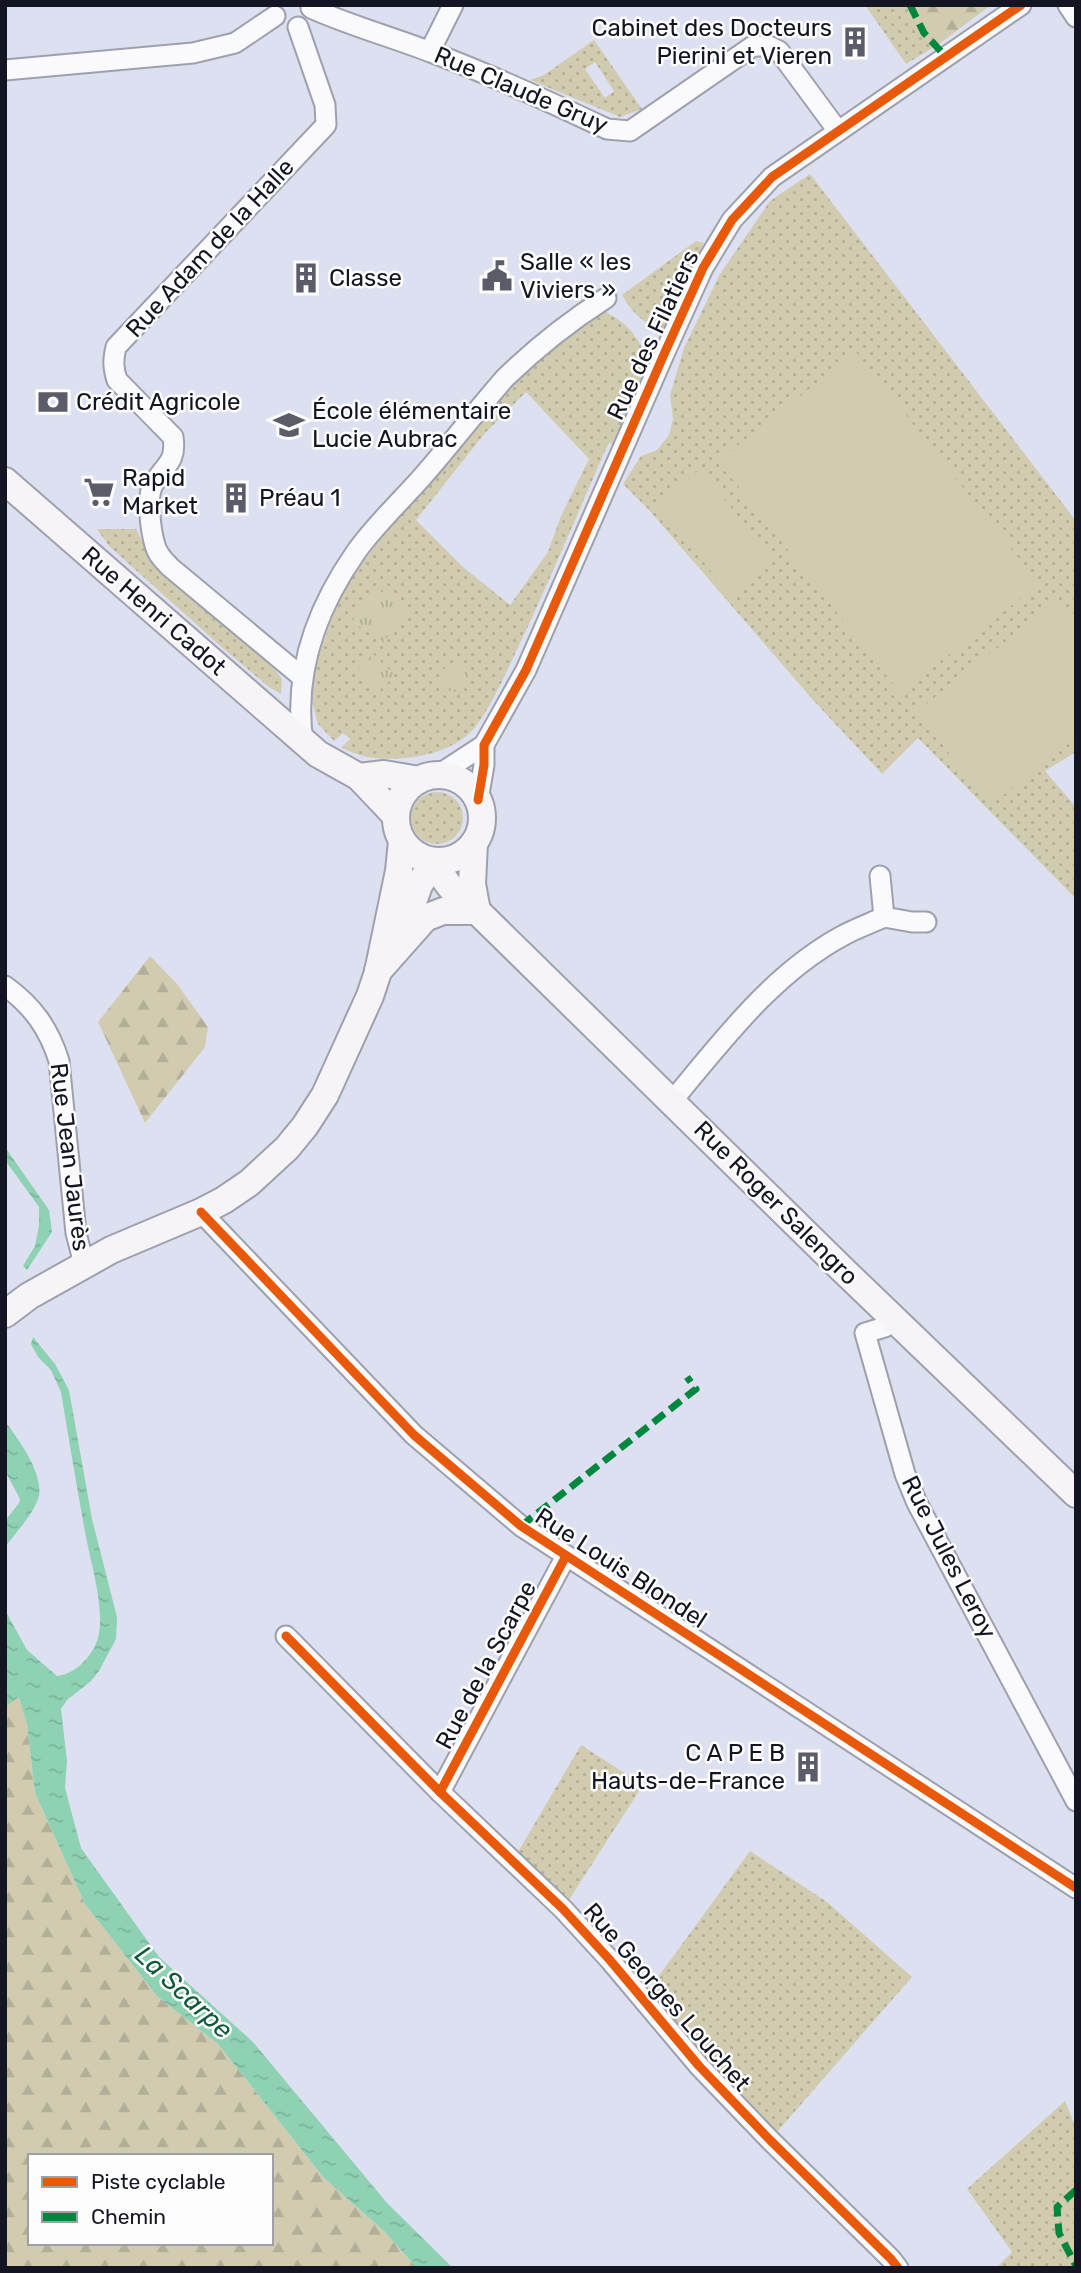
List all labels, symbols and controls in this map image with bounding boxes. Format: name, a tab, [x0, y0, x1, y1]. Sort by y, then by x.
place label: Cabinet des Docteurs Pierini et Vieren	[591, 14, 832, 70]
building icon: Cabinet des Docteurs Pierini et Vieren	[838, 25, 872, 59]
street label: Rue Claude Gruy	[430, 41, 612, 139]
street label: Rue Adam de la Halle	[120, 153, 300, 343]
street label: Rue des Filatiers	[601, 246, 705, 424]
place label: Salle « les Viviers »	[520, 248, 631, 304]
public building icon: Salle « les Viviers »	[480, 259, 514, 293]
building icon: Classe	[289, 261, 323, 295]
place label: Classe	[329, 264, 402, 292]
bank icon: Crédit Agricole	[36, 385, 70, 419]
place label: Crédit Agricole	[76, 388, 241, 416]
place label: École élémentaire Lucie Aubrac	[312, 397, 511, 453]
school or university icon: École élémentaire Lucie Aubrac	[272, 408, 306, 442]
place label: Rapid Market	[122, 464, 198, 520]
supermarket icon: Rapid Market	[82, 475, 116, 509]
building icon: Préau 1	[219, 481, 253, 515]
place label: Préau 1	[259, 484, 341, 512]
street label: Rue Henri Cadot	[76, 541, 232, 681]
street label: Rue Jean Jaurès	[45, 1061, 95, 1253]
street label: Rue Roger Salengro	[688, 1115, 864, 1291]
street label: Rue Jules Leroy	[896, 1471, 1002, 1643]
street label: Rue Louis Blondel	[530, 1502, 712, 1634]
street label: Rue de la Scarpe	[430, 1576, 542, 1754]
place label: C A P E B Hauts-de-France	[591, 1739, 785, 1795]
building icon: C A P E B Hauts-de-France	[791, 1750, 825, 1784]
street label: Rue Georges Louchet	[578, 1897, 756, 2097]
water label: La Scarpe	[129, 1940, 239, 2046]
legend	[28, 2154, 273, 2245]
text: Piste cyclable	[91, 2169, 226, 2194]
text: Chemin	[91, 2204, 166, 2229]

